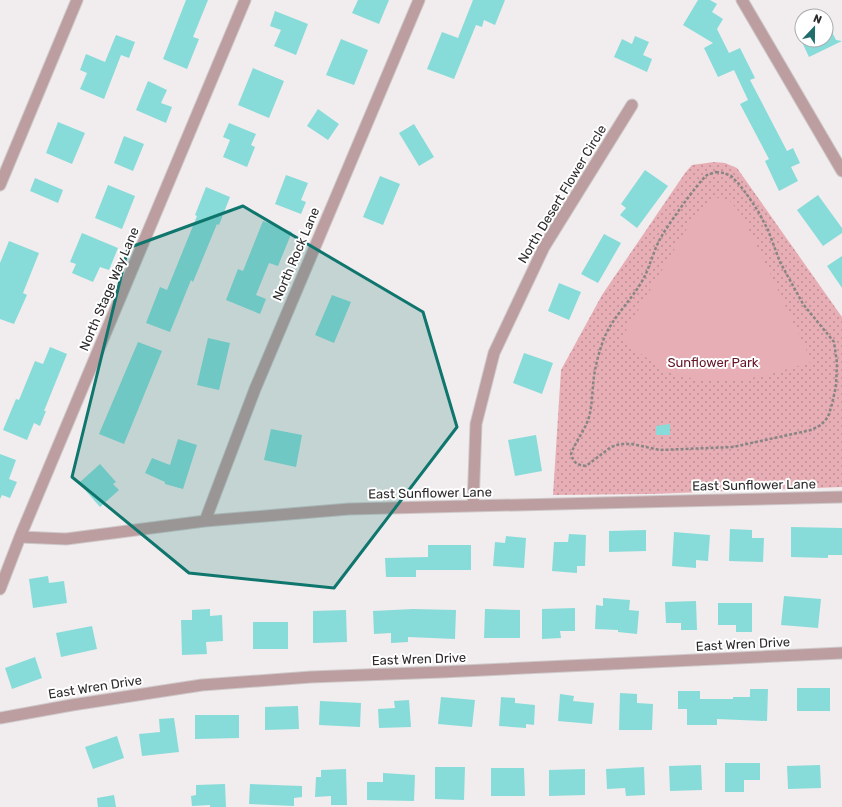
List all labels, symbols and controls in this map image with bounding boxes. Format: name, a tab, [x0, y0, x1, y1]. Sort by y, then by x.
north arrow	[794, 8, 834, 48]
text: N	[811, 12, 824, 27]
street label: North Desert Flower Circle	[515, 122, 609, 266]
street label: North Rock Lane	[270, 205, 322, 303]
street label: North Stage Way Lane	[76, 225, 143, 353]
park label: Sunflower Park	[667, 355, 759, 370]
street label: East Sunflower Lane	[692, 476, 816, 494]
street label: East Sunflower Lane	[368, 484, 492, 502]
street label: East Wren Drive	[695, 634, 791, 654]
street label: East Wren Drive	[372, 650, 466, 668]
street label: East Wren Drive	[47, 672, 143, 702]

